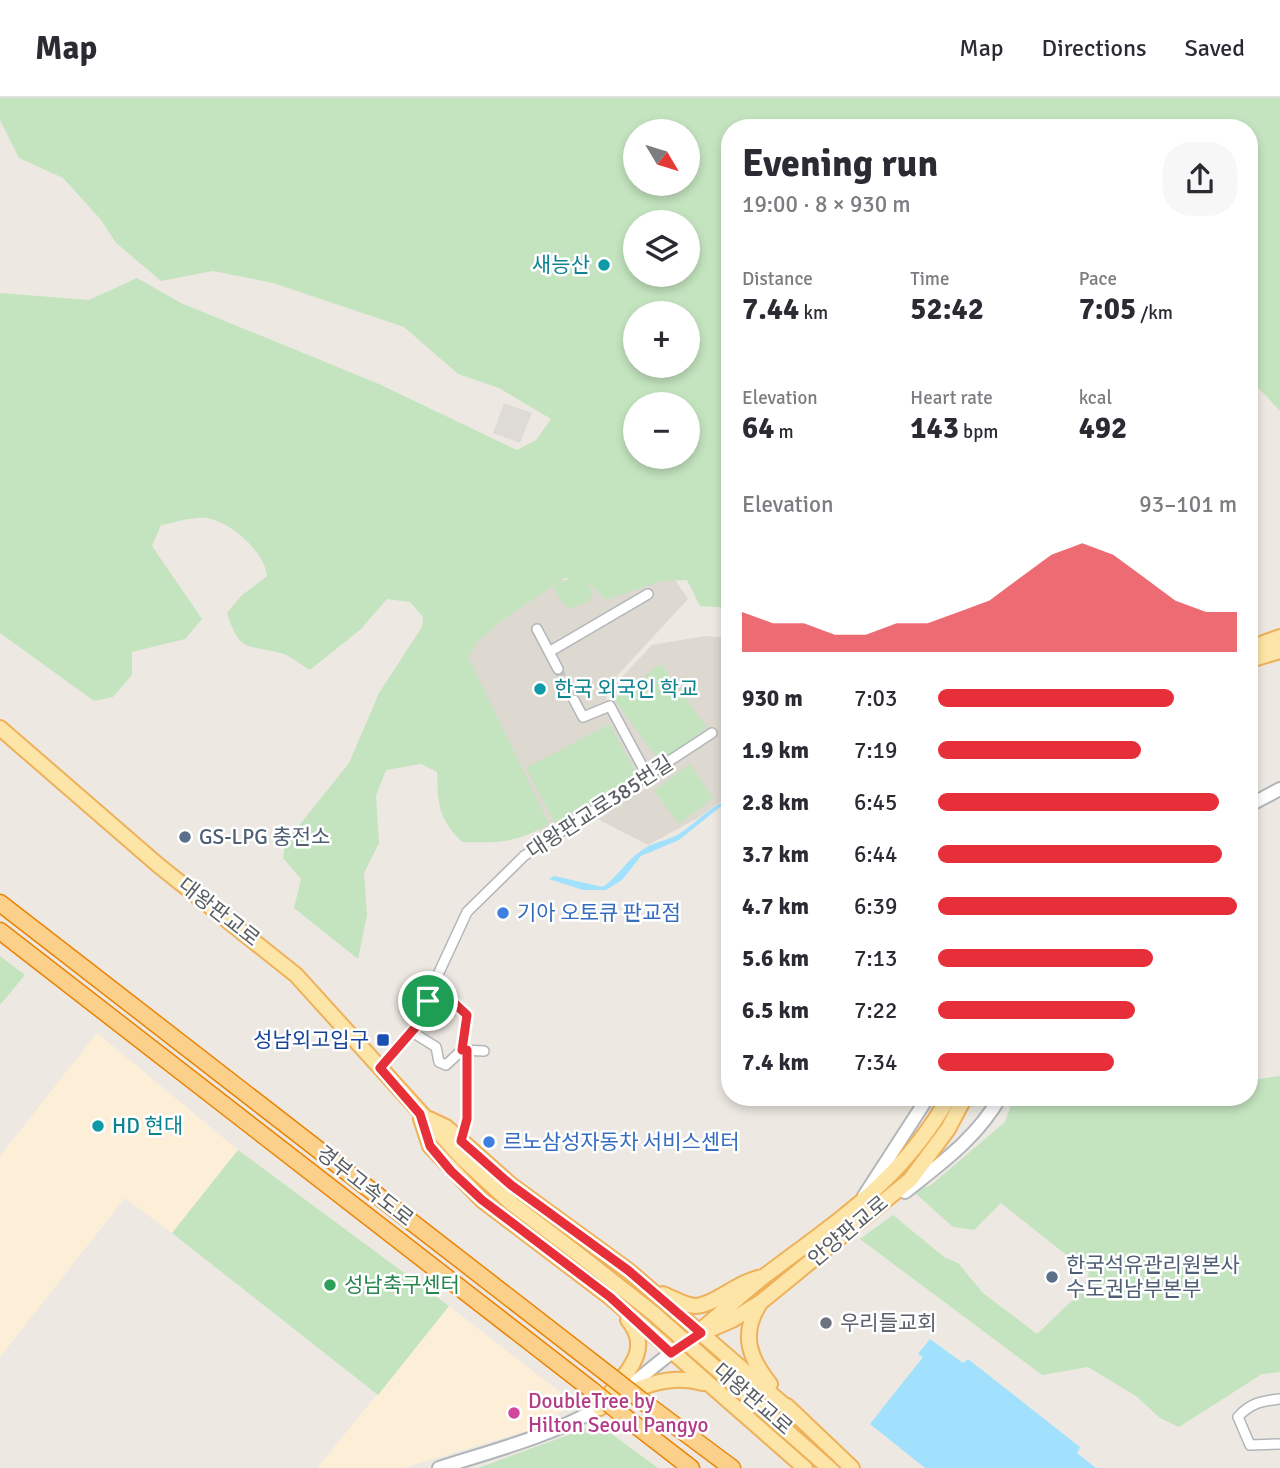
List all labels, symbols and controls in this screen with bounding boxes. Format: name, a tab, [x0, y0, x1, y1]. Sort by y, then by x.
text: Map	[35, 28, 97, 69]
text: Map	[959, 33, 1004, 63]
text: Directions	[1042, 33, 1147, 63]
text: Saved	[1185, 33, 1245, 63]
north arrow	[623, 119, 700, 196]
map controls	[623, 119, 700, 469]
text: Evening run	[742, 140, 938, 187]
button: share	[1163, 142, 1237, 216]
text: 19:00 · 8 × 930 m	[742, 190, 911, 219]
button: layers	[623, 210, 700, 287]
place label: 새능산	[532, 252, 590, 278]
marker: 새능산	[596, 257, 612, 273]
text: Distance	[742, 267, 813, 291]
text: Time	[910, 267, 949, 291]
text: Pace	[1079, 267, 1117, 291]
text: 7.44	[742, 291, 799, 328]
text: 52:42	[910, 291, 984, 328]
text: 7:05	[1079, 291, 1136, 328]
button: +	[623, 301, 700, 378]
text: km	[799, 301, 828, 325]
text: /km	[1136, 301, 1173, 325]
text: Elevation	[742, 386, 818, 410]
text: Heart rate	[910, 386, 993, 410]
text: kcal	[1079, 386, 1112, 410]
button: −	[623, 392, 700, 469]
text: 64	[742, 410, 774, 447]
text: 143	[910, 410, 959, 447]
text: 492	[1079, 410, 1127, 447]
text: m	[774, 420, 794, 444]
text: bpm	[959, 420, 998, 444]
text: Elevation	[742, 490, 834, 519]
text: 93–101 m	[1139, 490, 1237, 519]
place label: 한국 외국인 학교	[554, 676, 698, 702]
marker: 한국 외국인 학교	[532, 681, 548, 697]
text: 930 m	[742, 684, 803, 713]
text: 7:03	[854, 684, 897, 713]
text: 1.9 km	[742, 736, 809, 765]
text: 7:19	[854, 736, 897, 765]
street label: 대왕판교로385번길	[522, 750, 678, 864]
text: 2.8 km	[742, 788, 809, 817]
text: 6:45	[854, 788, 897, 817]
place label: GS-LPG 충전소	[199, 824, 330, 850]
marker: GS-LPG 충전소	[177, 829, 193, 845]
text: 3.7 km	[742, 840, 809, 869]
text: 6:44	[854, 840, 897, 869]
street label: 대왕판교로	[173, 872, 265, 952]
text: 4.7 km	[742, 892, 809, 921]
text: 6:39	[854, 892, 897, 921]
place label: 기아 오토큐 판교점	[517, 900, 681, 926]
marker: 기아 오토큐 판교점	[495, 905, 511, 921]
text: 5.6 km	[742, 944, 809, 973]
text: 7:13	[854, 944, 897, 973]
pin	[398, 971, 458, 1031]
icon: arrive	[409, 982, 447, 1020]
text: 6.5 km	[742, 996, 809, 1025]
text: 7:22	[854, 996, 897, 1025]
place label: 성남외고입구	[253, 1027, 369, 1053]
marker: 성남외고입구	[375, 1032, 391, 1048]
text: 7.4 km	[742, 1048, 809, 1077]
text: 7:34	[854, 1048, 897, 1077]
place label: HD 현대	[112, 1113, 183, 1139]
marker: HD 현대	[90, 1118, 106, 1134]
place label: 르노삼성자동차 서비스센터	[503, 1129, 739, 1155]
marker: 르노삼성자동차 서비스센터	[481, 1134, 497, 1150]
street label: 경부고속도로	[311, 1140, 419, 1232]
street label: 안양판교로	[803, 1190, 893, 1272]
place label: 한국석유관리원본사 수도권남부본부	[1066, 1252, 1240, 1302]
marker: 한국석유관리원본사 수도권남부본부	[1044, 1269, 1060, 1285]
place label: 성남축구센터	[344, 1272, 460, 1298]
marker: 성남축구센터	[322, 1277, 338, 1293]
place label: 우리들교회	[840, 1310, 937, 1336]
marker: 우리들교회	[818, 1315, 834, 1331]
street label: 대왕판교로	[708, 1357, 798, 1441]
place label: DoubleTree by Hilton Seoul Pangyo	[528, 1388, 708, 1438]
marker: DoubleTree by Hilton Seoul Pangyo	[506, 1405, 522, 1421]

